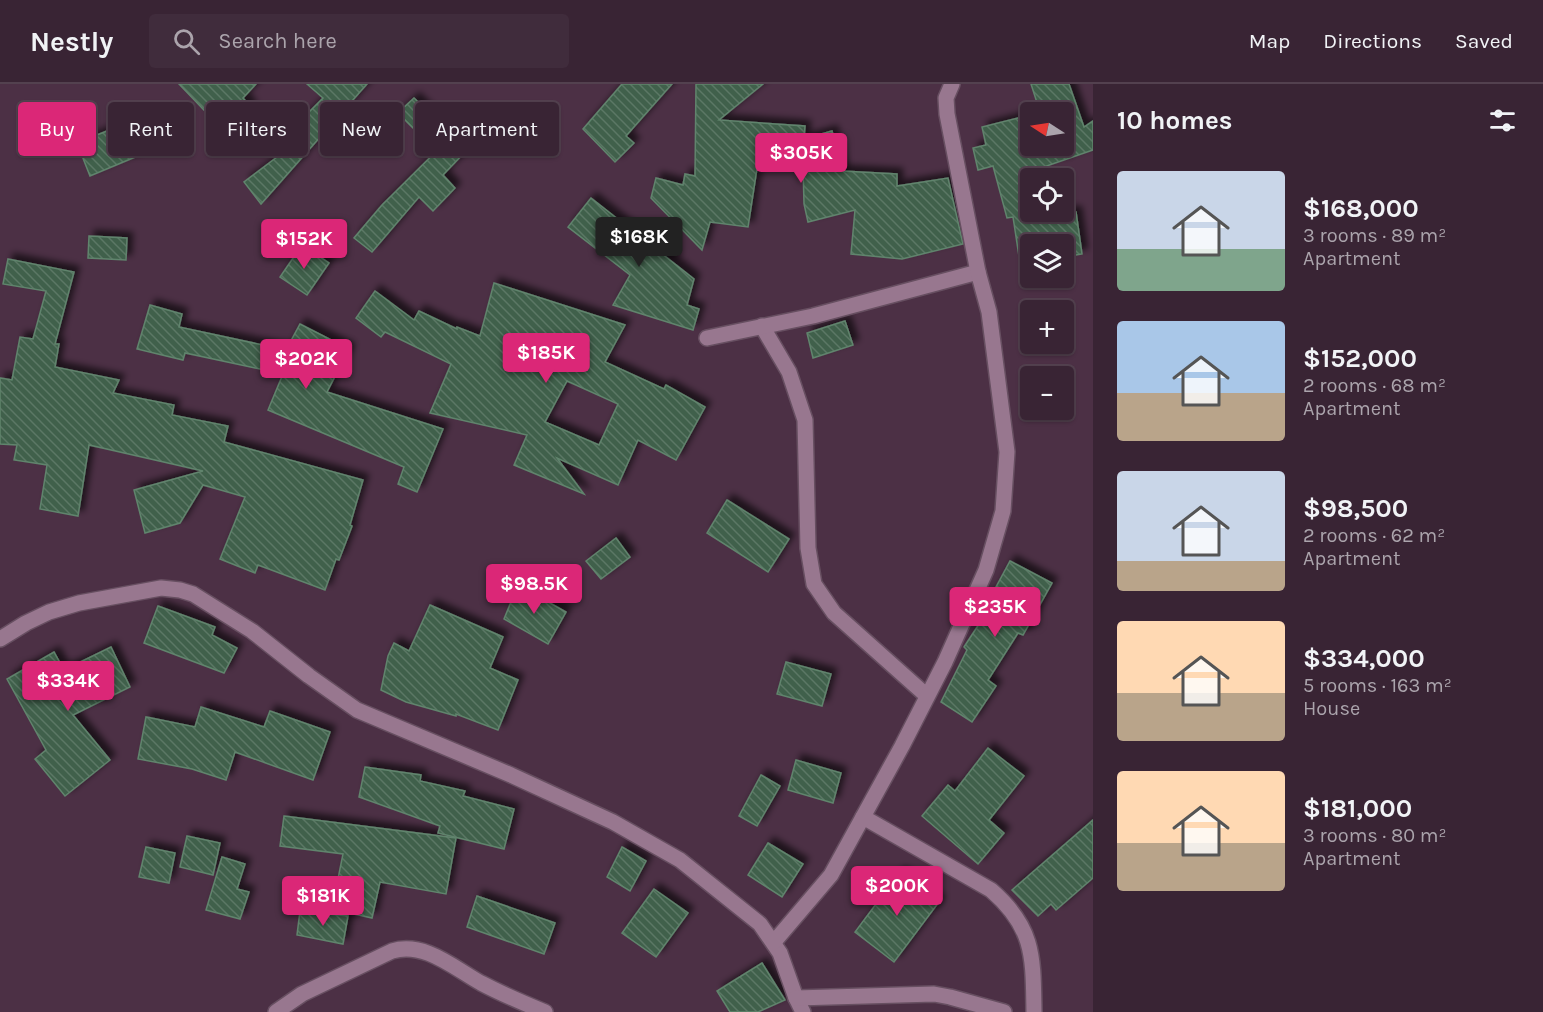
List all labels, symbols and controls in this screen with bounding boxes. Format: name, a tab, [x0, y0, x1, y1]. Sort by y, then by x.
search box	[149, 14, 569, 68]
text: Nestly	[30, 25, 113, 58]
icon: search	[170, 25, 203, 58]
text: Search here	[218, 28, 337, 54]
text: Map	[1249, 29, 1290, 53]
text: Directions	[1323, 29, 1422, 53]
text: Saved	[1455, 29, 1513, 53]
chip: Buy	[18, 102, 96, 156]
chip: Rent	[108, 102, 194, 156]
chip: Filters	[206, 102, 308, 156]
chip: New	[320, 102, 403, 156]
chip: Apartment	[415, 102, 559, 156]
north arrow	[1020, 102, 1074, 156]
map controls	[1020, 102, 1074, 420]
icon: filters	[1486, 104, 1519, 137]
text: 10 homes	[1117, 105, 1232, 136]
pin: $305K	[759, 133, 843, 184]
text: $305K	[769, 141, 833, 164]
button: locate	[1020, 168, 1074, 222]
text: $168,000	[1303, 193, 1419, 224]
icon: home	[1165, 195, 1237, 267]
pin: $168K	[597, 217, 681, 268]
pin: $152K	[262, 219, 346, 270]
text: 3 rooms · 89 m²	[1303, 224, 1446, 247]
text: $168K	[609, 225, 669, 248]
text: $152K	[275, 227, 333, 250]
button: layers	[1020, 234, 1074, 288]
text: Apartment	[1303, 247, 1401, 270]
button: +	[1020, 300, 1074, 354]
pin: $185K	[504, 333, 588, 384]
pin: $202K	[264, 339, 348, 390]
text: $185K	[517, 341, 575, 364]
text: $152,000	[1303, 343, 1417, 374]
icon: home	[1165, 345, 1237, 417]
text: $202K	[274, 347, 338, 370]
button: −	[1020, 366, 1074, 420]
text: 2 rooms · 68 m²	[1303, 374, 1446, 397]
text: Apartment	[1303, 397, 1401, 420]
text: $98,500	[1303, 493, 1408, 524]
icon: home	[1165, 495, 1237, 567]
text: 2 rooms · 62 m²	[1303, 524, 1445, 547]
text: Apartment	[1303, 547, 1401, 570]
pin: $98.5K	[485, 564, 583, 615]
text: $98.5K	[500, 572, 568, 595]
pin: $235K	[953, 587, 1037, 638]
text: $235K	[963, 595, 1027, 618]
text: $334,000	[1303, 643, 1425, 674]
icon: home	[1165, 645, 1237, 717]
pin: $334K	[26, 661, 110, 712]
text: $334K	[36, 669, 100, 692]
text: 5 rooms · 163 m²	[1303, 674, 1452, 697]
text: House	[1303, 697, 1360, 720]
text: $181,000	[1303, 793, 1412, 824]
icon: home	[1165, 795, 1237, 867]
text: 3 rooms · 80 m²	[1303, 824, 1447, 847]
text: Apartment	[1303, 847, 1401, 870]
pin: $200K	[855, 866, 939, 917]
text: $200K	[865, 874, 929, 897]
pin: $181K	[281, 876, 365, 927]
text: $181K	[296, 884, 350, 907]

